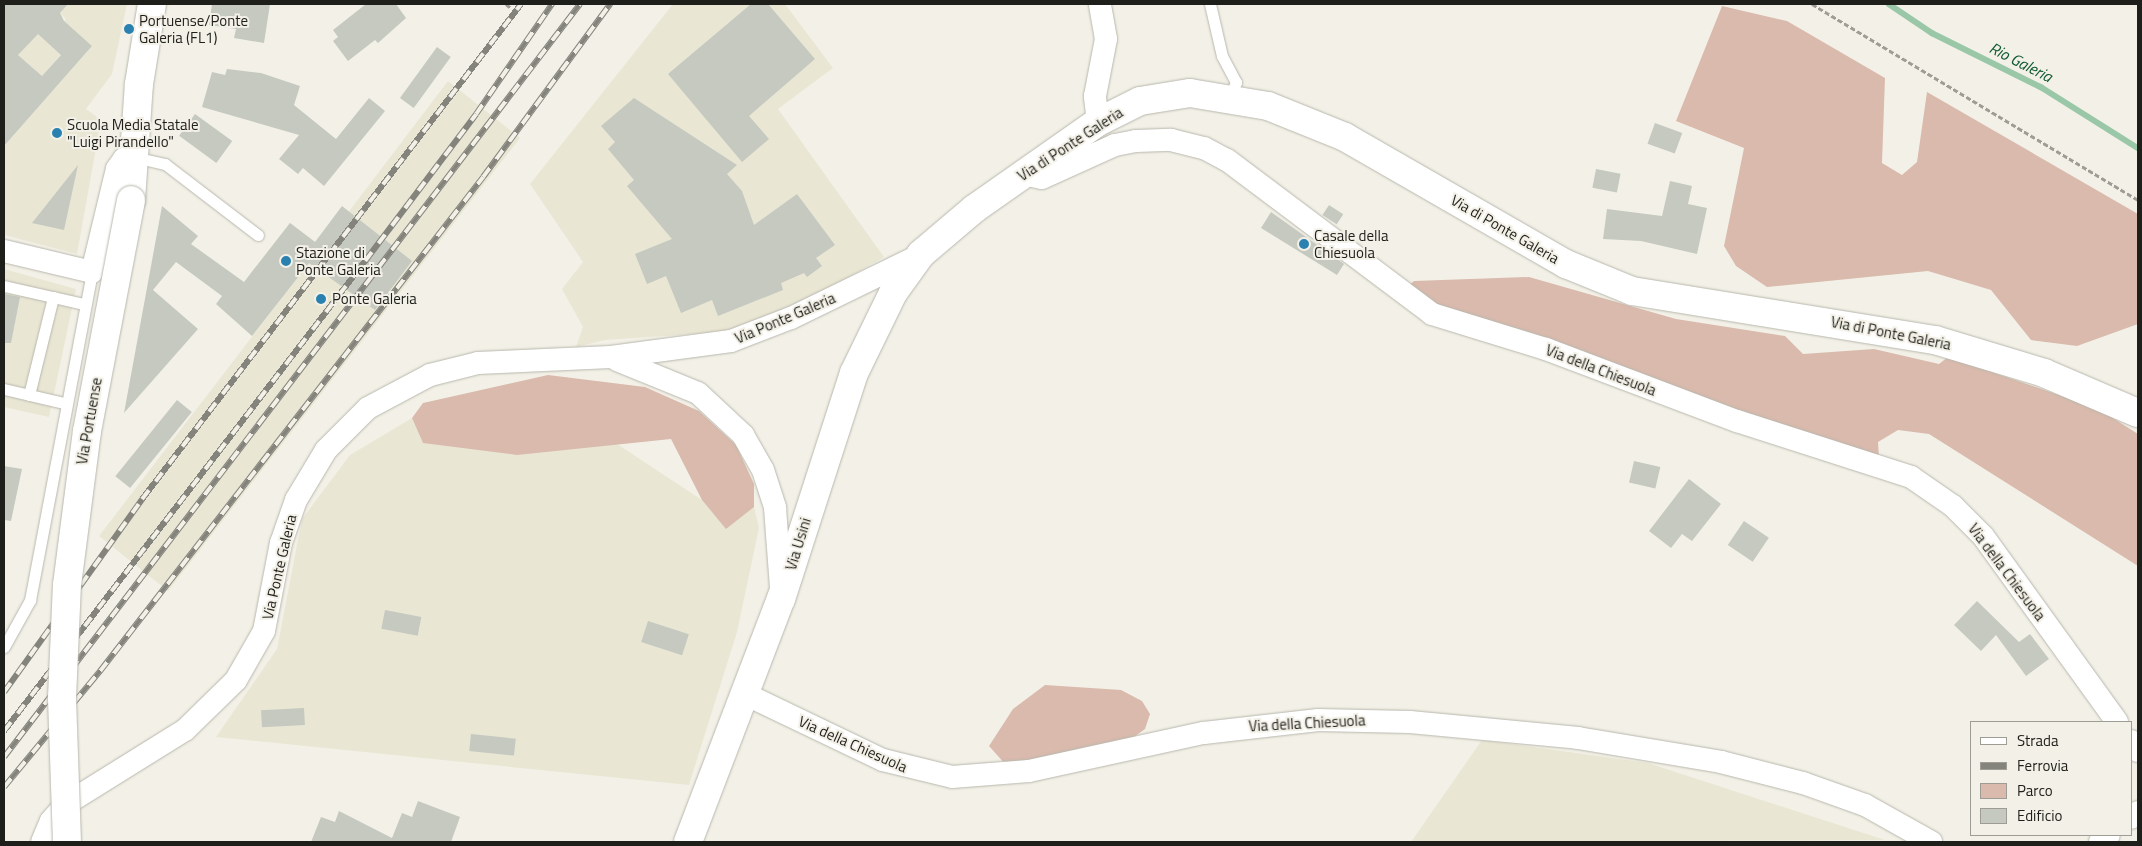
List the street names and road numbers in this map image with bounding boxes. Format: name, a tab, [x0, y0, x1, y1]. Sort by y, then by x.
street label: Via di Ponte Galeria	[1014, 103, 1126, 185]
street label: Via di Ponte Galeria	[1448, 191, 1562, 267]
street label: Via Ponte Galeria	[732, 289, 838, 347]
street label: Via di Ponte Galeria	[1829, 313, 1953, 353]
street label: Via della Chiesuola	[1543, 341, 1659, 399]
street label: Via Portuense	[72, 376, 106, 466]
street label: Via Ponte Galeria	[258, 513, 300, 621]
street label: Via Usini	[781, 516, 815, 572]
street label: Via della Chiesuola	[1965, 520, 2049, 624]
street label: Via della Chiesuola	[1248, 711, 1366, 735]
street label: Via della Chiesuola	[796, 712, 910, 776]

